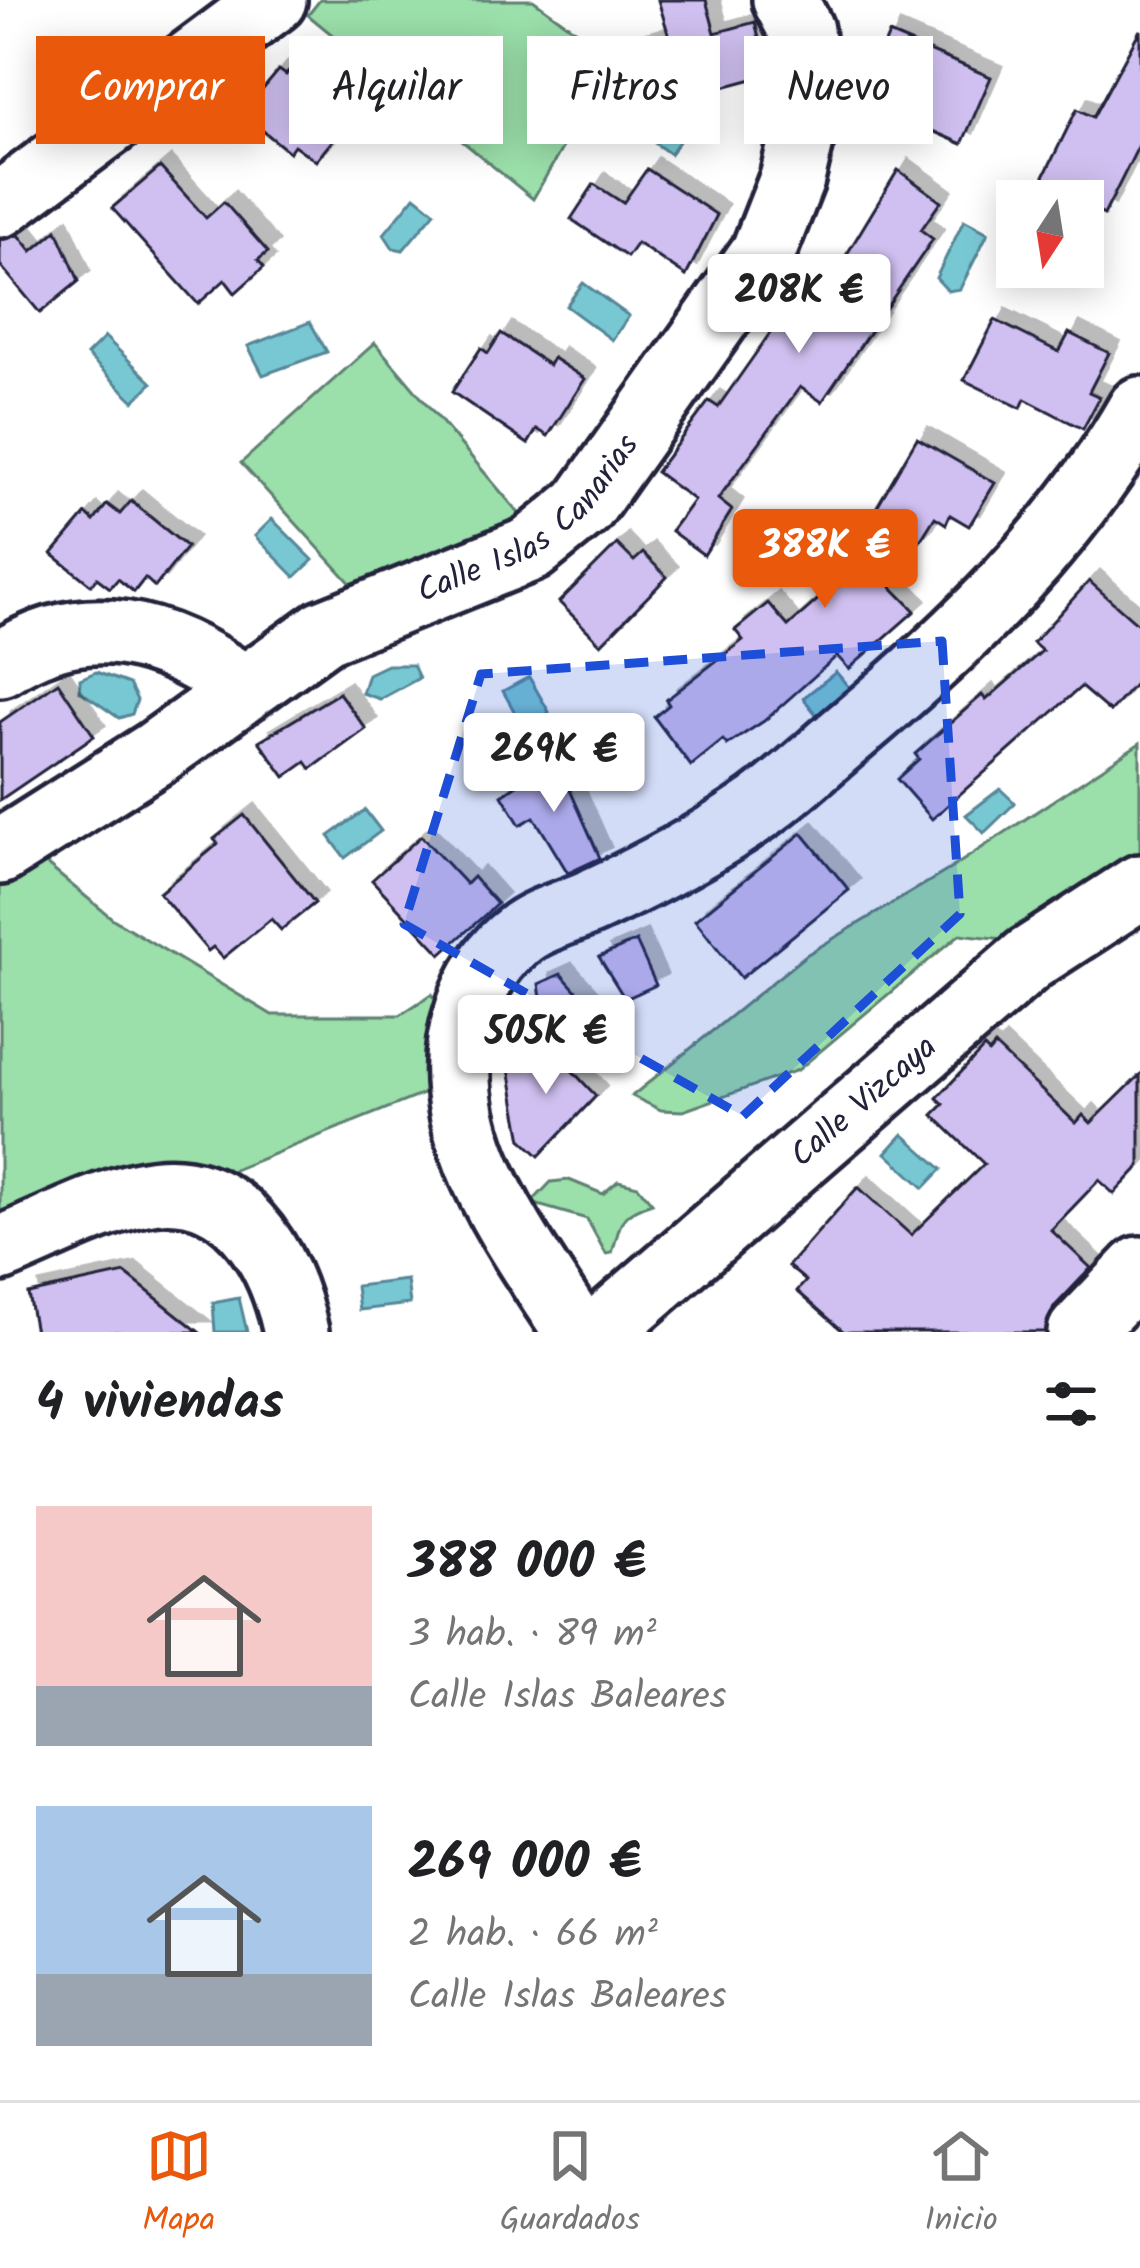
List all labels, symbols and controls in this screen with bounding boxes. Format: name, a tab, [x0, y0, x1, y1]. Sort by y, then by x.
chip: Comprar	[36, 36, 265, 144]
chip: Alquilar	[289, 36, 503, 144]
chip: Filtros	[527, 36, 720, 144]
chip: Nuevo	[744, 36, 933, 144]
north arrow	[996, 180, 1104, 288]
map controls	[996, 180, 1104, 288]
pin: 208K €	[701, 254, 897, 356]
text: 208K €	[735, 262, 863, 324]
street label: Calle Islas Canarias	[409, 423, 653, 618]
pin: 388K €	[727, 509, 923, 611]
text: 388K €	[760, 517, 890, 579]
pin: 269K €	[456, 713, 652, 815]
text: 269K €	[491, 721, 617, 783]
pin: 505K €	[448, 995, 644, 1097]
text: 505K €	[485, 1003, 607, 1065]
street label: Calle Vizcaya	[779, 1023, 950, 1181]
text: 4 viviendas	[36, 1364, 283, 1445]
icon: filters	[1038, 1371, 1104, 1437]
text: 388 000 €	[408, 1524, 646, 1605]
icon: home	[132, 1554, 276, 1698]
text: 3 hab. · 89 m²	[408, 1605, 657, 1667]
text: Calle Islas Baleares	[408, 1667, 726, 1729]
text: 269 000 €	[408, 1824, 641, 1905]
icon: home	[132, 1854, 276, 1998]
text: 2 hab. · 66 m²	[408, 1905, 658, 1967]
text: Calle Islas Baleares	[408, 1967, 726, 2029]
tab: Mapa	[142, 2123, 215, 2248]
tab: Guardados	[500, 2123, 640, 2248]
tab: Inicio	[924, 2123, 998, 2248]

